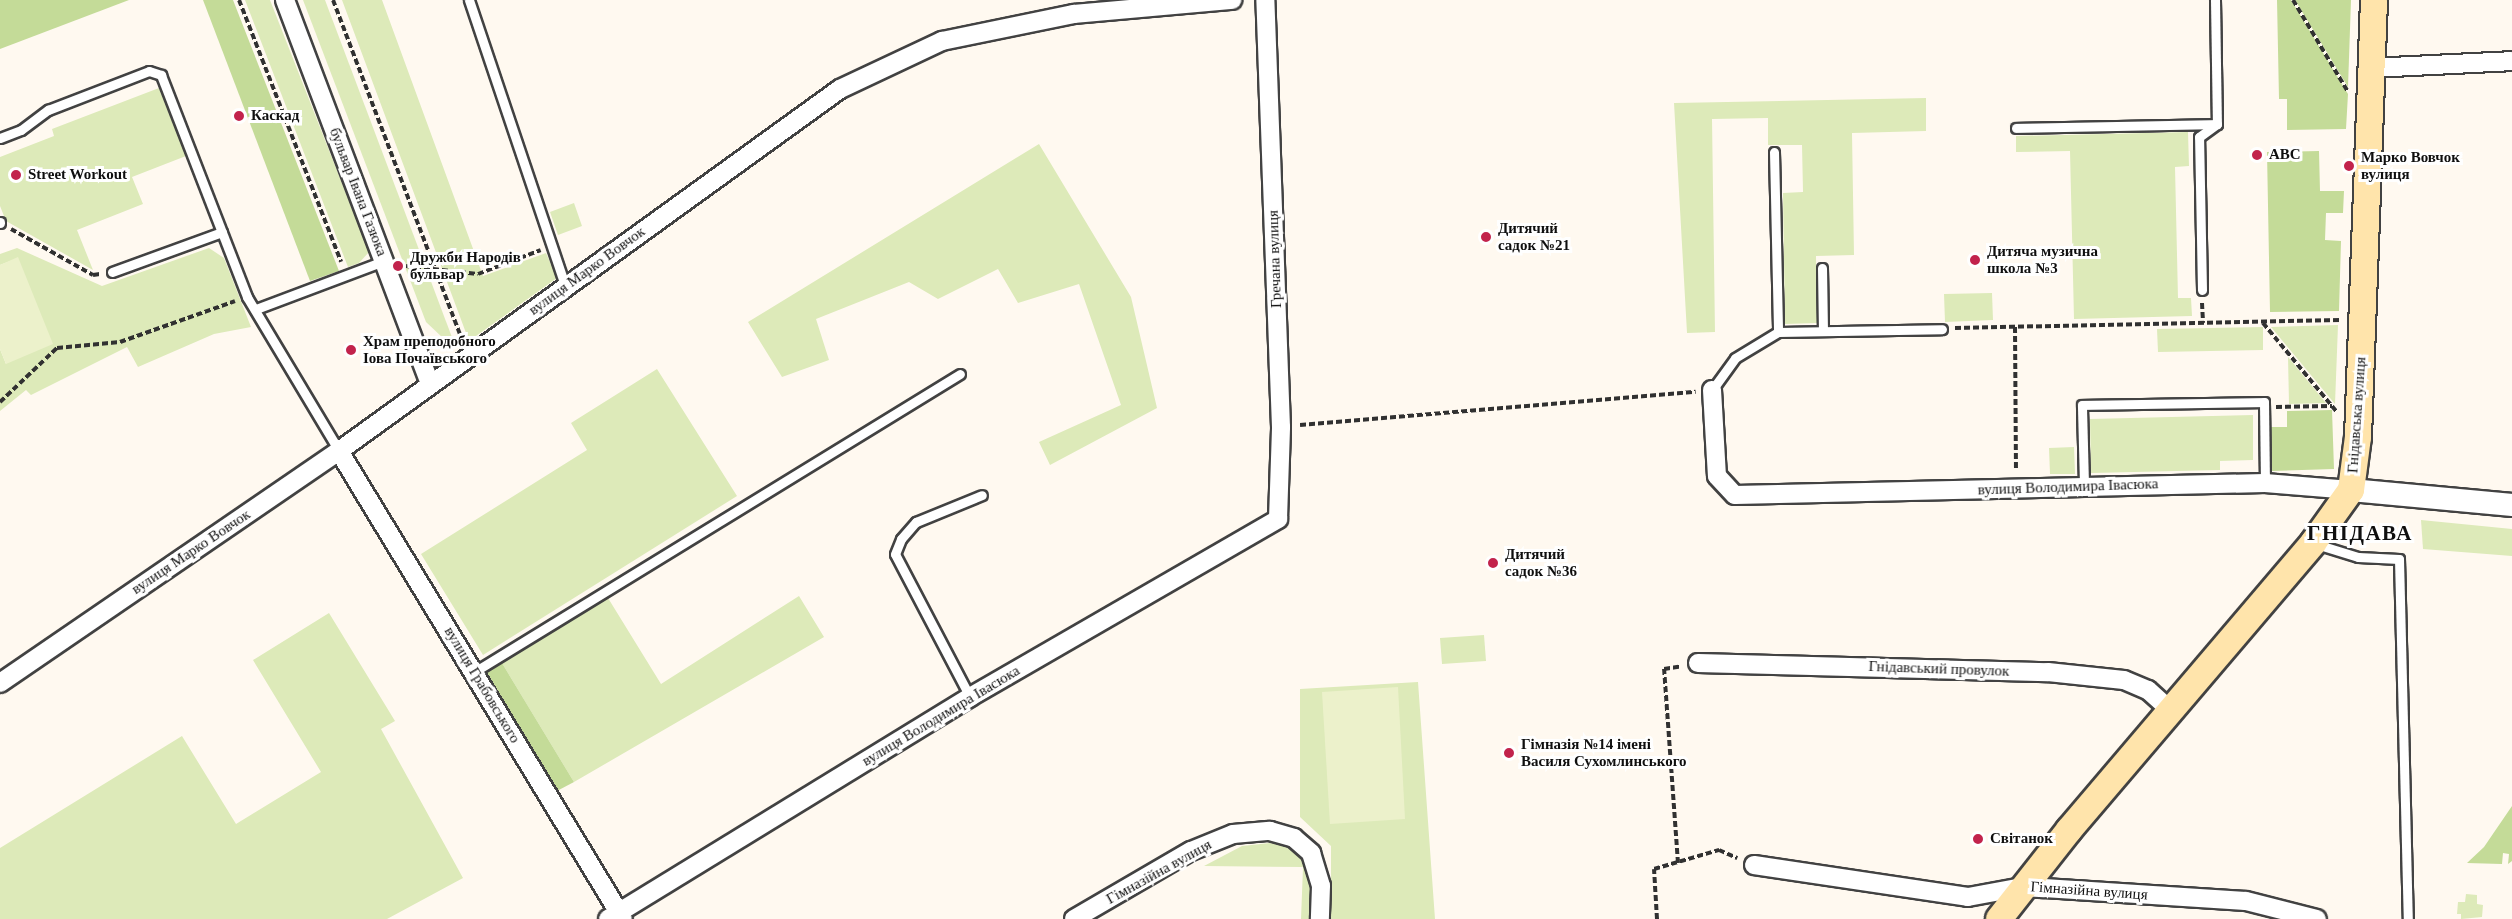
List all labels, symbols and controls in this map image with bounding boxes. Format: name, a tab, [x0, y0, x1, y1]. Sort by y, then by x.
place label: Каскад	[251, 107, 299, 125]
marker: Каскад	[232, 109, 246, 123]
street label: бульвар Івана Газюка	[325, 125, 391, 259]
place label: ABC	[2269, 146, 2301, 164]
marker: ABC	[2250, 148, 2264, 162]
place label: Марко Вовчок вулиця	[2361, 148, 2460, 183]
marker: Марко Вовчок вулиця	[2342, 159, 2356, 173]
place label: Street Workout	[28, 166, 127, 184]
marker: Street Workout	[9, 168, 23, 182]
street label: Гречана вулиця	[1264, 210, 1286, 308]
place label: Дитячий садок №21	[1498, 219, 1570, 254]
street label: вулиця Марко Вовчок	[525, 223, 649, 319]
marker: Дитячий садок №21	[1479, 230, 1493, 244]
place label: Дитяча музична школа №3	[1987, 242, 2098, 277]
place label: Дружби Народів бульвар	[410, 248, 521, 283]
marker: Дитяча музична школа №3	[1968, 253, 1982, 267]
marker: Дружби Народів бульвар	[391, 259, 405, 273]
place label: Храм преподобного Іова Почаївського	[363, 332, 496, 367]
marker: Храм преподобного Іова Почаївського	[344, 343, 358, 357]
street label: Гнідавська вулиця	[2344, 356, 2370, 474]
street label: вулиця Володимира Івасюка	[1977, 475, 2159, 499]
street label: вулиця Марко Вовчок	[128, 506, 254, 598]
district label: ГНІДАВА	[2307, 520, 2413, 546]
place label: Дитячий садок №36	[1505, 545, 1577, 580]
marker: Дитячий садок №36	[1486, 556, 1500, 570]
street label: вулиця Грабовського	[440, 624, 524, 746]
street label: Гнідавський провулок	[1868, 658, 2010, 680]
street label: вулиця Володимира Івасюка	[859, 662, 1023, 770]
place label: Гімназія №14 імені Василя Сухомлинського	[1521, 735, 1687, 770]
marker: Гімназія №14 імені Василя Сухомлинського	[1502, 746, 1516, 760]
place label: Світанок	[1990, 830, 2053, 848]
marker: Світанок	[1971, 832, 1985, 846]
street label: Гімназійна вулиця	[1103, 836, 1215, 908]
street label: Гімназійна вулиця	[2030, 878, 2148, 904]

